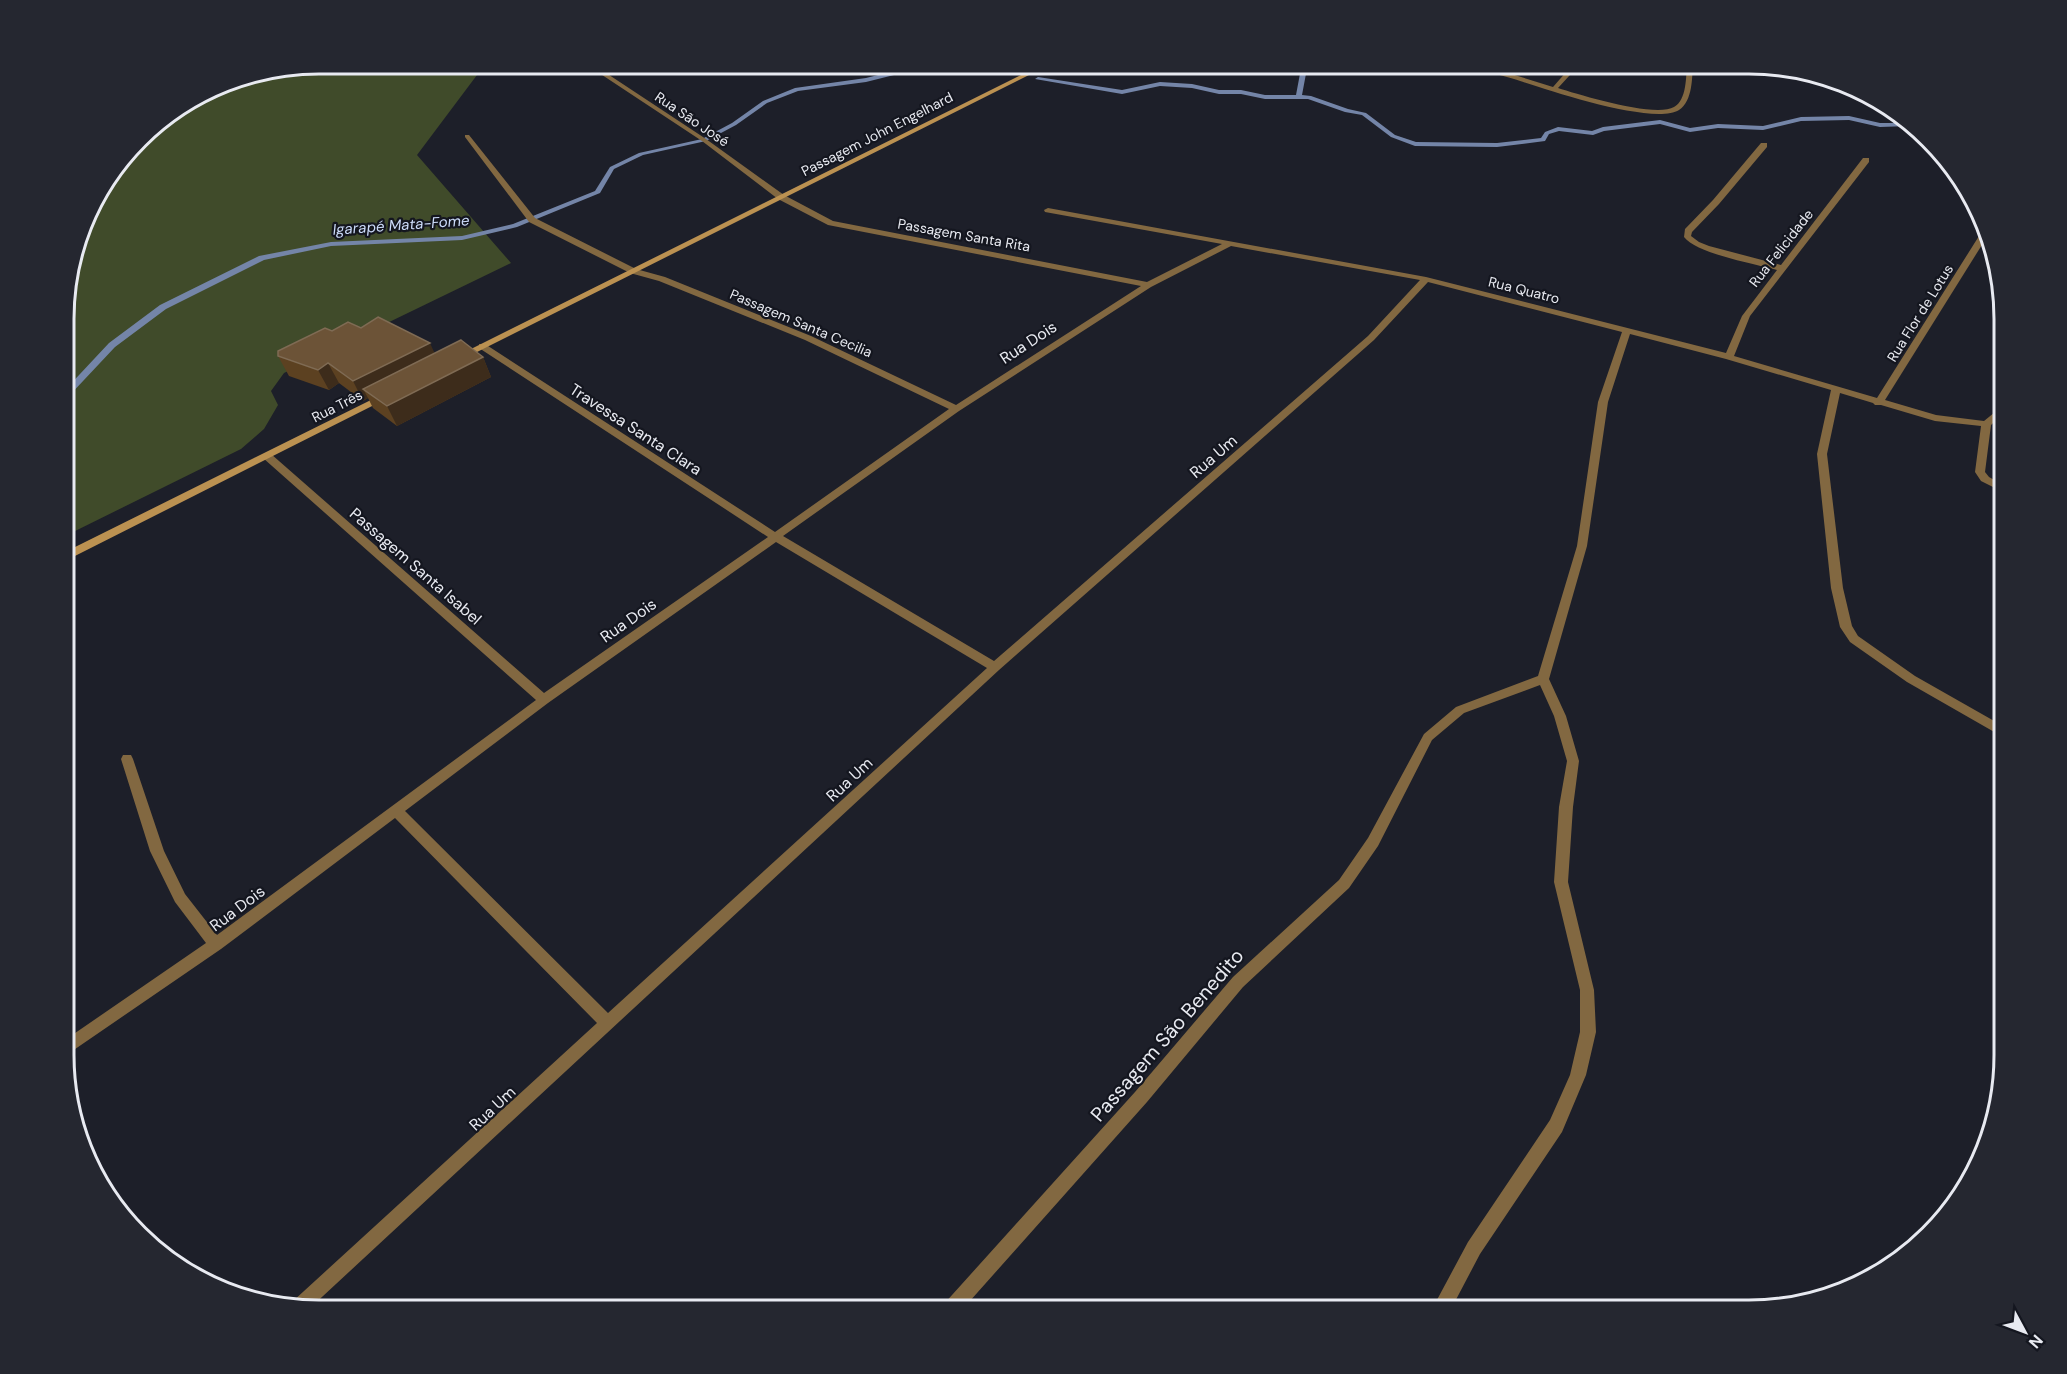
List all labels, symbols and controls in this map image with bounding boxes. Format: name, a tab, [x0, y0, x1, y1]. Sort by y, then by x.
street label: Rua São José	[651, 88, 733, 150]
street label: Passagem John Engelhard	[798, 88, 956, 180]
street label: Rua Felicidade	[1745, 205, 1817, 291]
water label: Igarapé Mata-Fome	[332, 210, 470, 240]
street label: Passagem Santa Rita	[896, 214, 1032, 256]
street label: Rua Flor de Lotus	[1883, 261, 1957, 365]
street label: Rua Quatro	[1487, 272, 1561, 308]
street label: Passagem Santa Cecilia	[727, 285, 875, 361]
street label: Rua Dois	[996, 316, 1061, 369]
street label: Travessa Santa Clara	[566, 379, 706, 480]
street label: Rua Três	[309, 386, 365, 426]
street label: Rua Um	[1185, 430, 1241, 483]
street label: Passagem Santa Isabel	[345, 503, 486, 629]
street label: Rua Dois	[596, 593, 661, 647]
street label: Rua Um	[822, 752, 877, 806]
street label: Rua Dois	[205, 881, 269, 936]
street label: Passagem São Benedito	[1085, 943, 1249, 1127]
street label: Rua Um	[465, 1081, 520, 1135]
north arrow	[1995, 1302, 2055, 1362]
text: N	[2024, 1330, 2048, 1353]

